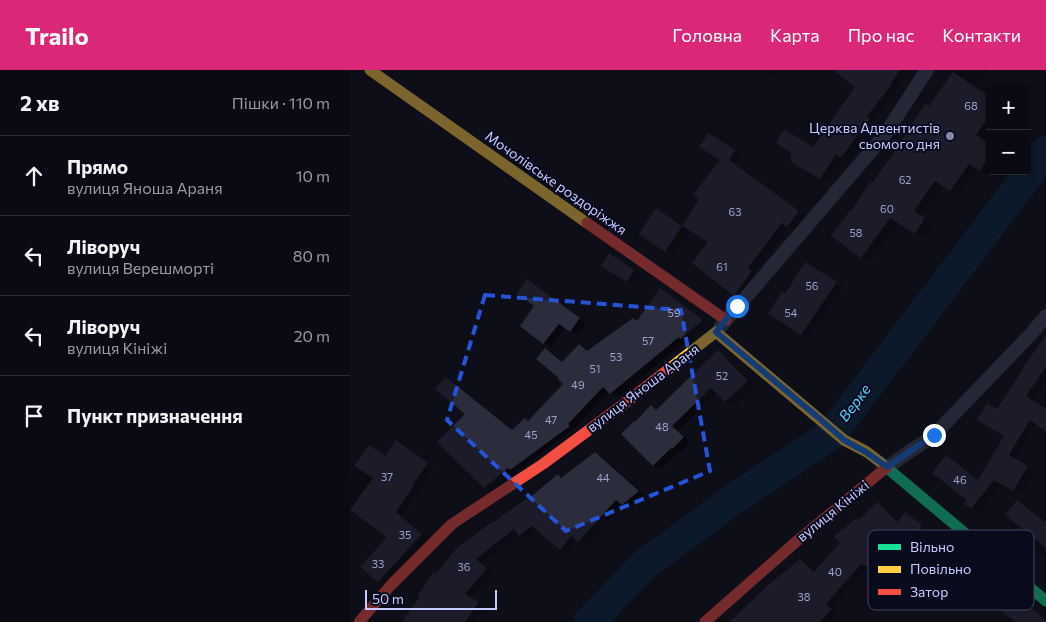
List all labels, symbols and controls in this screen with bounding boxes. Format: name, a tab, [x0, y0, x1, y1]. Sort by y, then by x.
text: Trailo	[25, 21, 89, 50]
text: Головна	[672, 24, 742, 46]
text: Карта	[770, 24, 820, 46]
text: Про нас	[848, 24, 914, 46]
text: Контакти	[942, 24, 1021, 46]
map controls	[986, 85, 1031, 175]
button: +	[986, 85, 1031, 130]
text: 2 хв	[20, 90, 59, 115]
text: Пішки · 110 m	[232, 93, 330, 112]
house number: 68	[964, 99, 978, 112]
place label: Церква Адвентистів сьомого дня	[809, 119, 940, 152]
street label: Мочолівське роздоріжжя	[482, 127, 630, 238]
marker: Церква Адвентистів сьомого дня	[944, 130, 956, 142]
button: −	[986, 130, 1031, 175]
text: Прямо	[67, 155, 128, 178]
icon: ahead	[20, 162, 48, 190]
text: 10 m	[296, 166, 330, 185]
house number: 62	[899, 173, 911, 186]
text: вулиця Яноша Араня	[67, 178, 223, 197]
house number: 60	[880, 202, 894, 215]
house number: 63	[729, 205, 741, 218]
house number: 58	[850, 226, 863, 239]
text: Ліворуч	[67, 235, 140, 258]
icon: left	[20, 242, 48, 270]
text: 80 m	[293, 246, 330, 265]
text: вулиця Верешморті	[67, 258, 214, 277]
house number: 61	[716, 260, 728, 273]
house number: 56	[806, 279, 819, 292]
route start	[726, 295, 749, 318]
house number: 59	[668, 306, 681, 319]
house number: 54	[785, 306, 798, 319]
text: Ліворуч	[67, 315, 140, 338]
icon: left	[20, 322, 48, 350]
text: 20 m	[294, 326, 330, 345]
house number: 57	[642, 334, 654, 347]
text: вулиця Кініжі	[67, 338, 167, 357]
street label: вулиця Яноша Араня	[583, 340, 702, 435]
house number: 53	[610, 350, 622, 363]
house number: 51	[589, 362, 601, 375]
house number: 52	[716, 369, 728, 382]
house number: 49	[571, 378, 585, 391]
water label: Верке	[834, 380, 874, 425]
icon: arrive	[20, 402, 48, 430]
text: Пункт призначення	[67, 404, 243, 427]
house number: 47	[545, 413, 557, 426]
house number: 48	[655, 420, 669, 433]
route end	[923, 424, 946, 447]
house number: 45	[525, 428, 537, 441]
house number: 37	[381, 470, 393, 483]
house number: 44	[596, 471, 610, 484]
house number: 46	[953, 473, 967, 486]
street label: вулиця Кініжі	[793, 476, 872, 545]
house number: 35	[399, 528, 411, 541]
legend	[868, 530, 1034, 610]
text: Вільно	[910, 538, 954, 555]
house number: 33	[372, 557, 384, 570]
house number: 36	[458, 560, 471, 573]
text: Повільно	[910, 560, 971, 577]
house number: 40	[828, 565, 842, 578]
text: Затор	[910, 583, 948, 600]
scale bar	[365, 587, 498, 610]
text: 50 m	[372, 590, 404, 607]
house number: 38	[798, 590, 811, 603]

